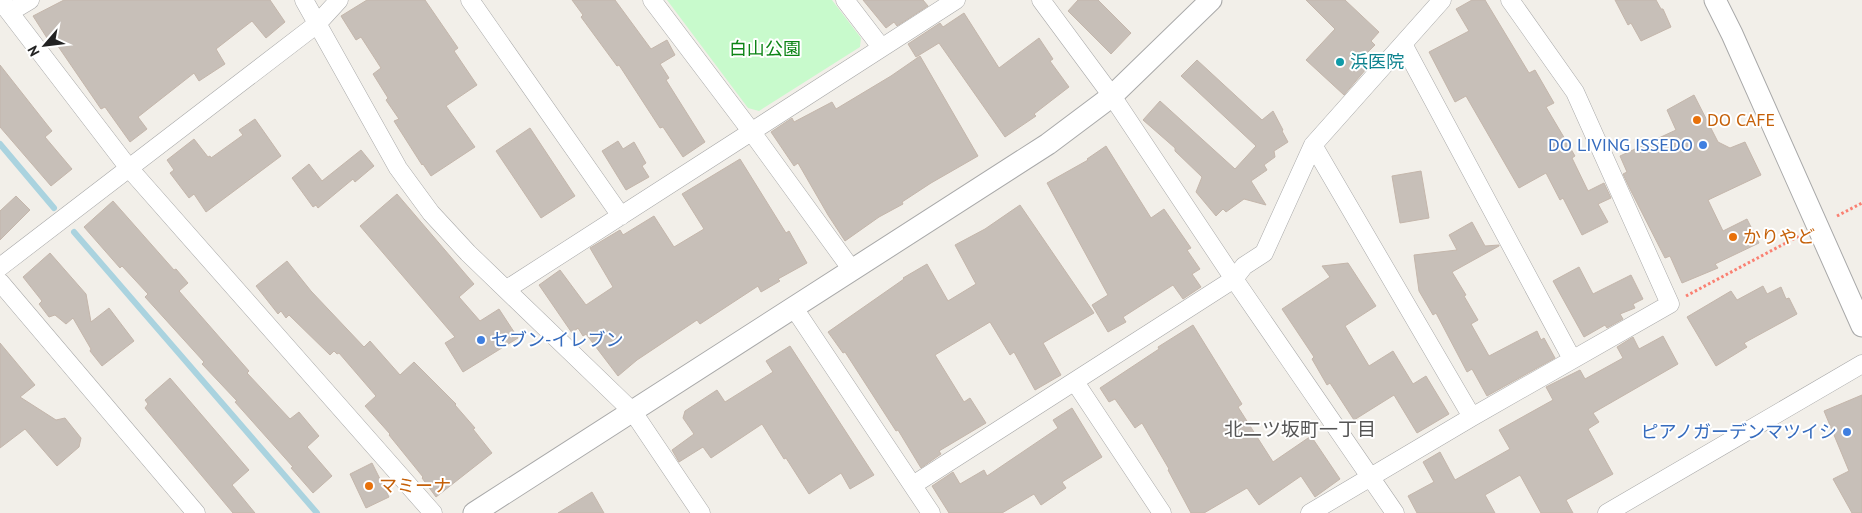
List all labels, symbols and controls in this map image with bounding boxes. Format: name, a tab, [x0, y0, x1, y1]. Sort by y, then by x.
north arrow	[20, 20, 70, 70]
park label: 白山公園	[729, 37, 801, 60]
text: N	[23, 43, 44, 59]
place label: 浜医院	[1350, 50, 1404, 73]
marker: 浜医院	[1334, 56, 1346, 68]
place label: DO CAFE	[1707, 108, 1775, 131]
marker: DO CAFE	[1691, 114, 1703, 126]
place label: DO LIVING ISSEDO	[1548, 133, 1693, 156]
marker: DO LIVING ISSEDO	[1697, 139, 1709, 151]
place label: かりやど	[1743, 225, 1815, 248]
marker: かりやど	[1727, 231, 1739, 243]
place label: セブン-イレブン	[491, 328, 623, 351]
marker: セブン-イレブン	[475, 334, 487, 346]
district label: 北二ツ坂町一丁目	[1224, 417, 1376, 441]
place label: ピアノガーデンマツイシ	[1641, 420, 1837, 443]
marker: ピアノガーデンマツイシ	[1841, 426, 1853, 438]
place label: マミーナ	[379, 474, 451, 497]
marker: マミーナ	[363, 480, 375, 492]

